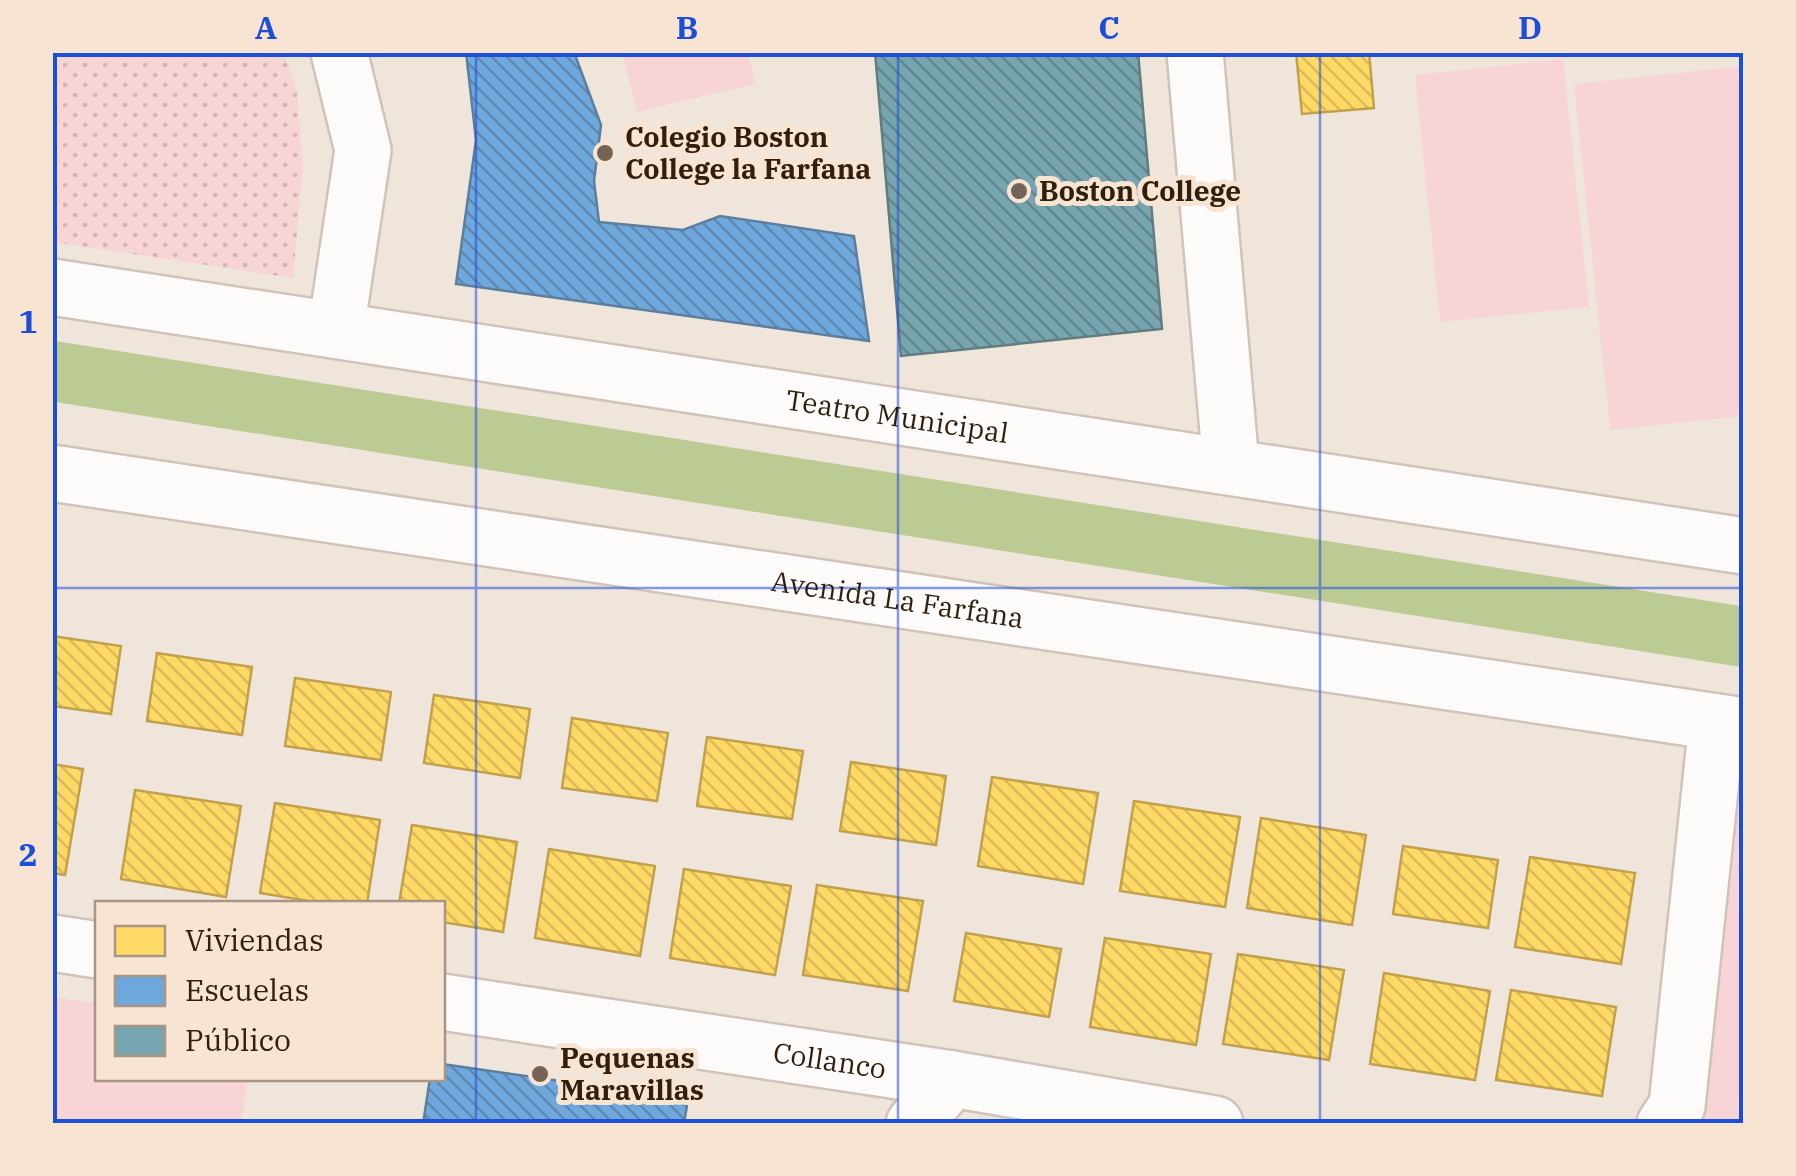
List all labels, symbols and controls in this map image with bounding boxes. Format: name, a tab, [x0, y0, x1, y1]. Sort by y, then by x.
text: A	[255, 6, 277, 48]
text: B	[676, 6, 698, 48]
text: C	[1098, 6, 1120, 48]
text: D	[1518, 6, 1542, 48]
place label: Colegio Boston College la Farfana	[625, 118, 871, 187]
marker: Colegio Boston College la Farfana	[594, 142, 616, 164]
place label: Boston College	[1039, 172, 1241, 209]
marker: Boston College	[1008, 180, 1030, 202]
text: 1	[18, 300, 38, 342]
street label: Teatro Municipal	[783, 381, 1011, 451]
street label: Avenida La Farfana	[769, 562, 1026, 636]
text: 2	[18, 833, 38, 875]
legend	[95, 901, 445, 1081]
text: Viviendas	[185, 920, 324, 959]
text: Escuelas	[185, 970, 309, 1009]
text: Público	[185, 1020, 291, 1059]
street label: Collanco	[771, 1033, 889, 1087]
place label: Pequenas Maravillas	[560, 1039, 704, 1108]
marker: Pequenas Maravillas	[529, 1063, 551, 1085]

